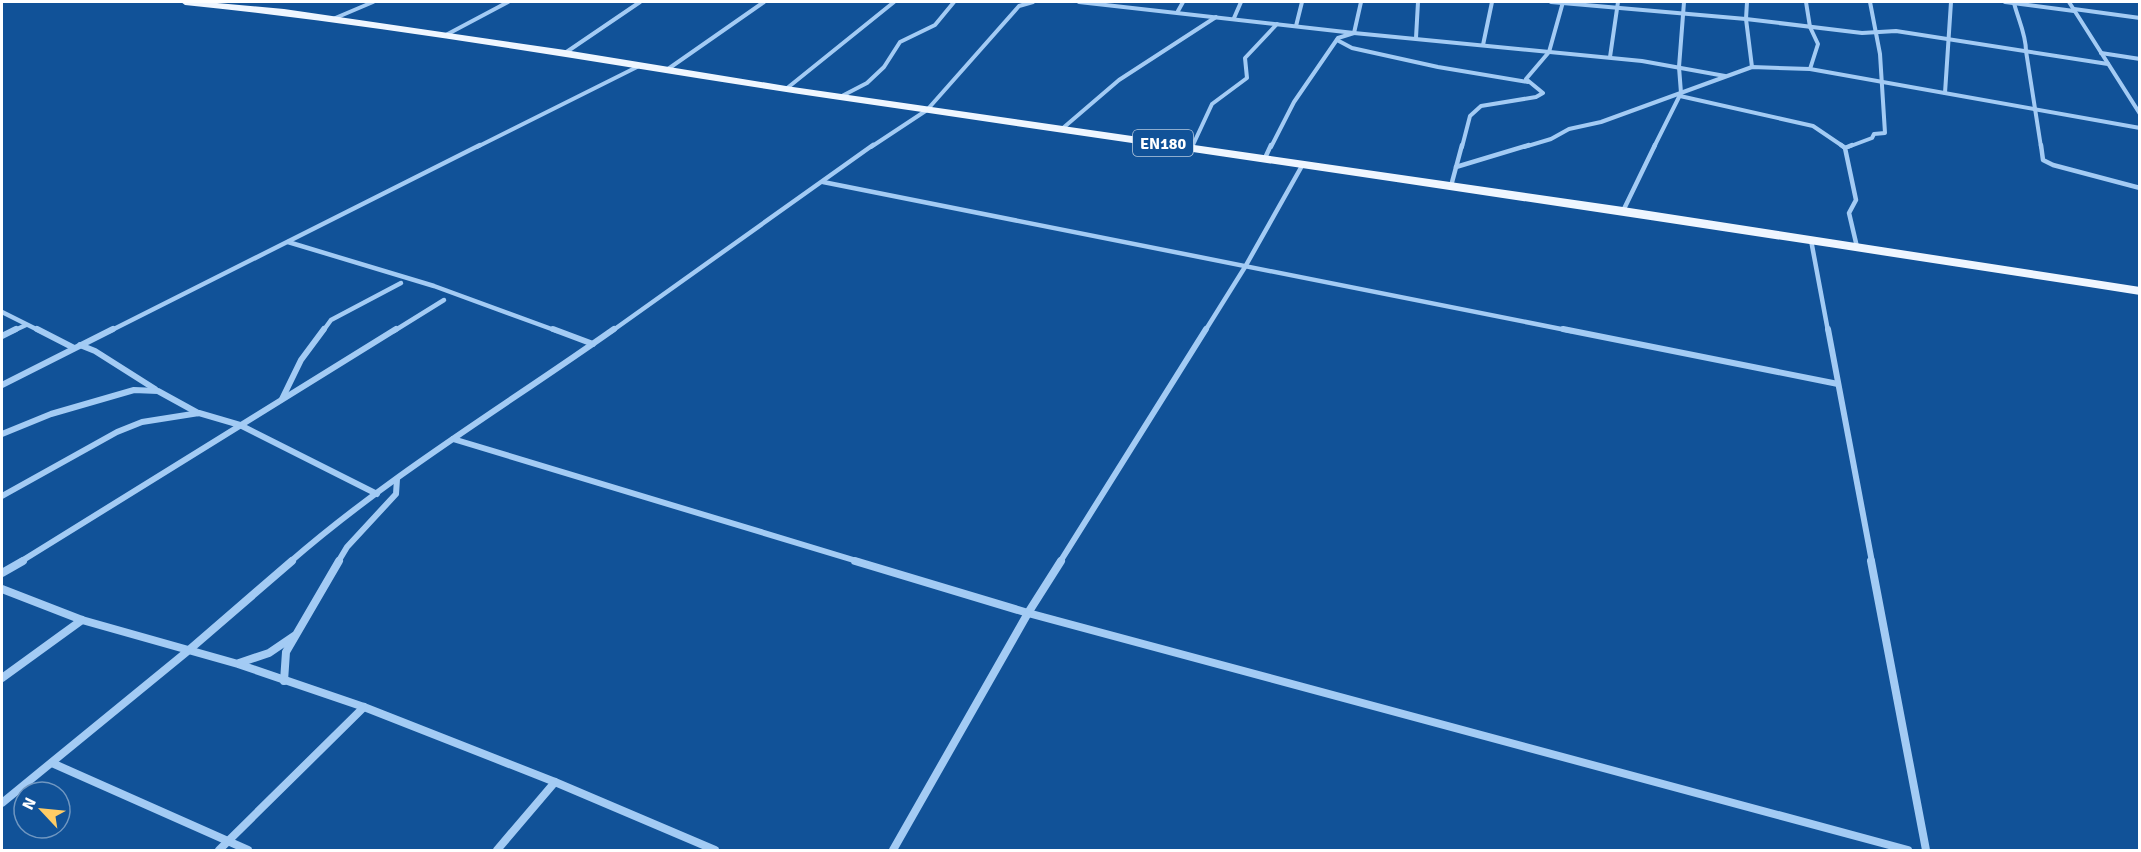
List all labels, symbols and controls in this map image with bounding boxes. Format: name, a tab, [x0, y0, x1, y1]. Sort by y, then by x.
road number: EN180	[1133, 130, 1193, 156]
north arrow	[12, 780, 72, 840]
text: N	[18, 794, 41, 813]

